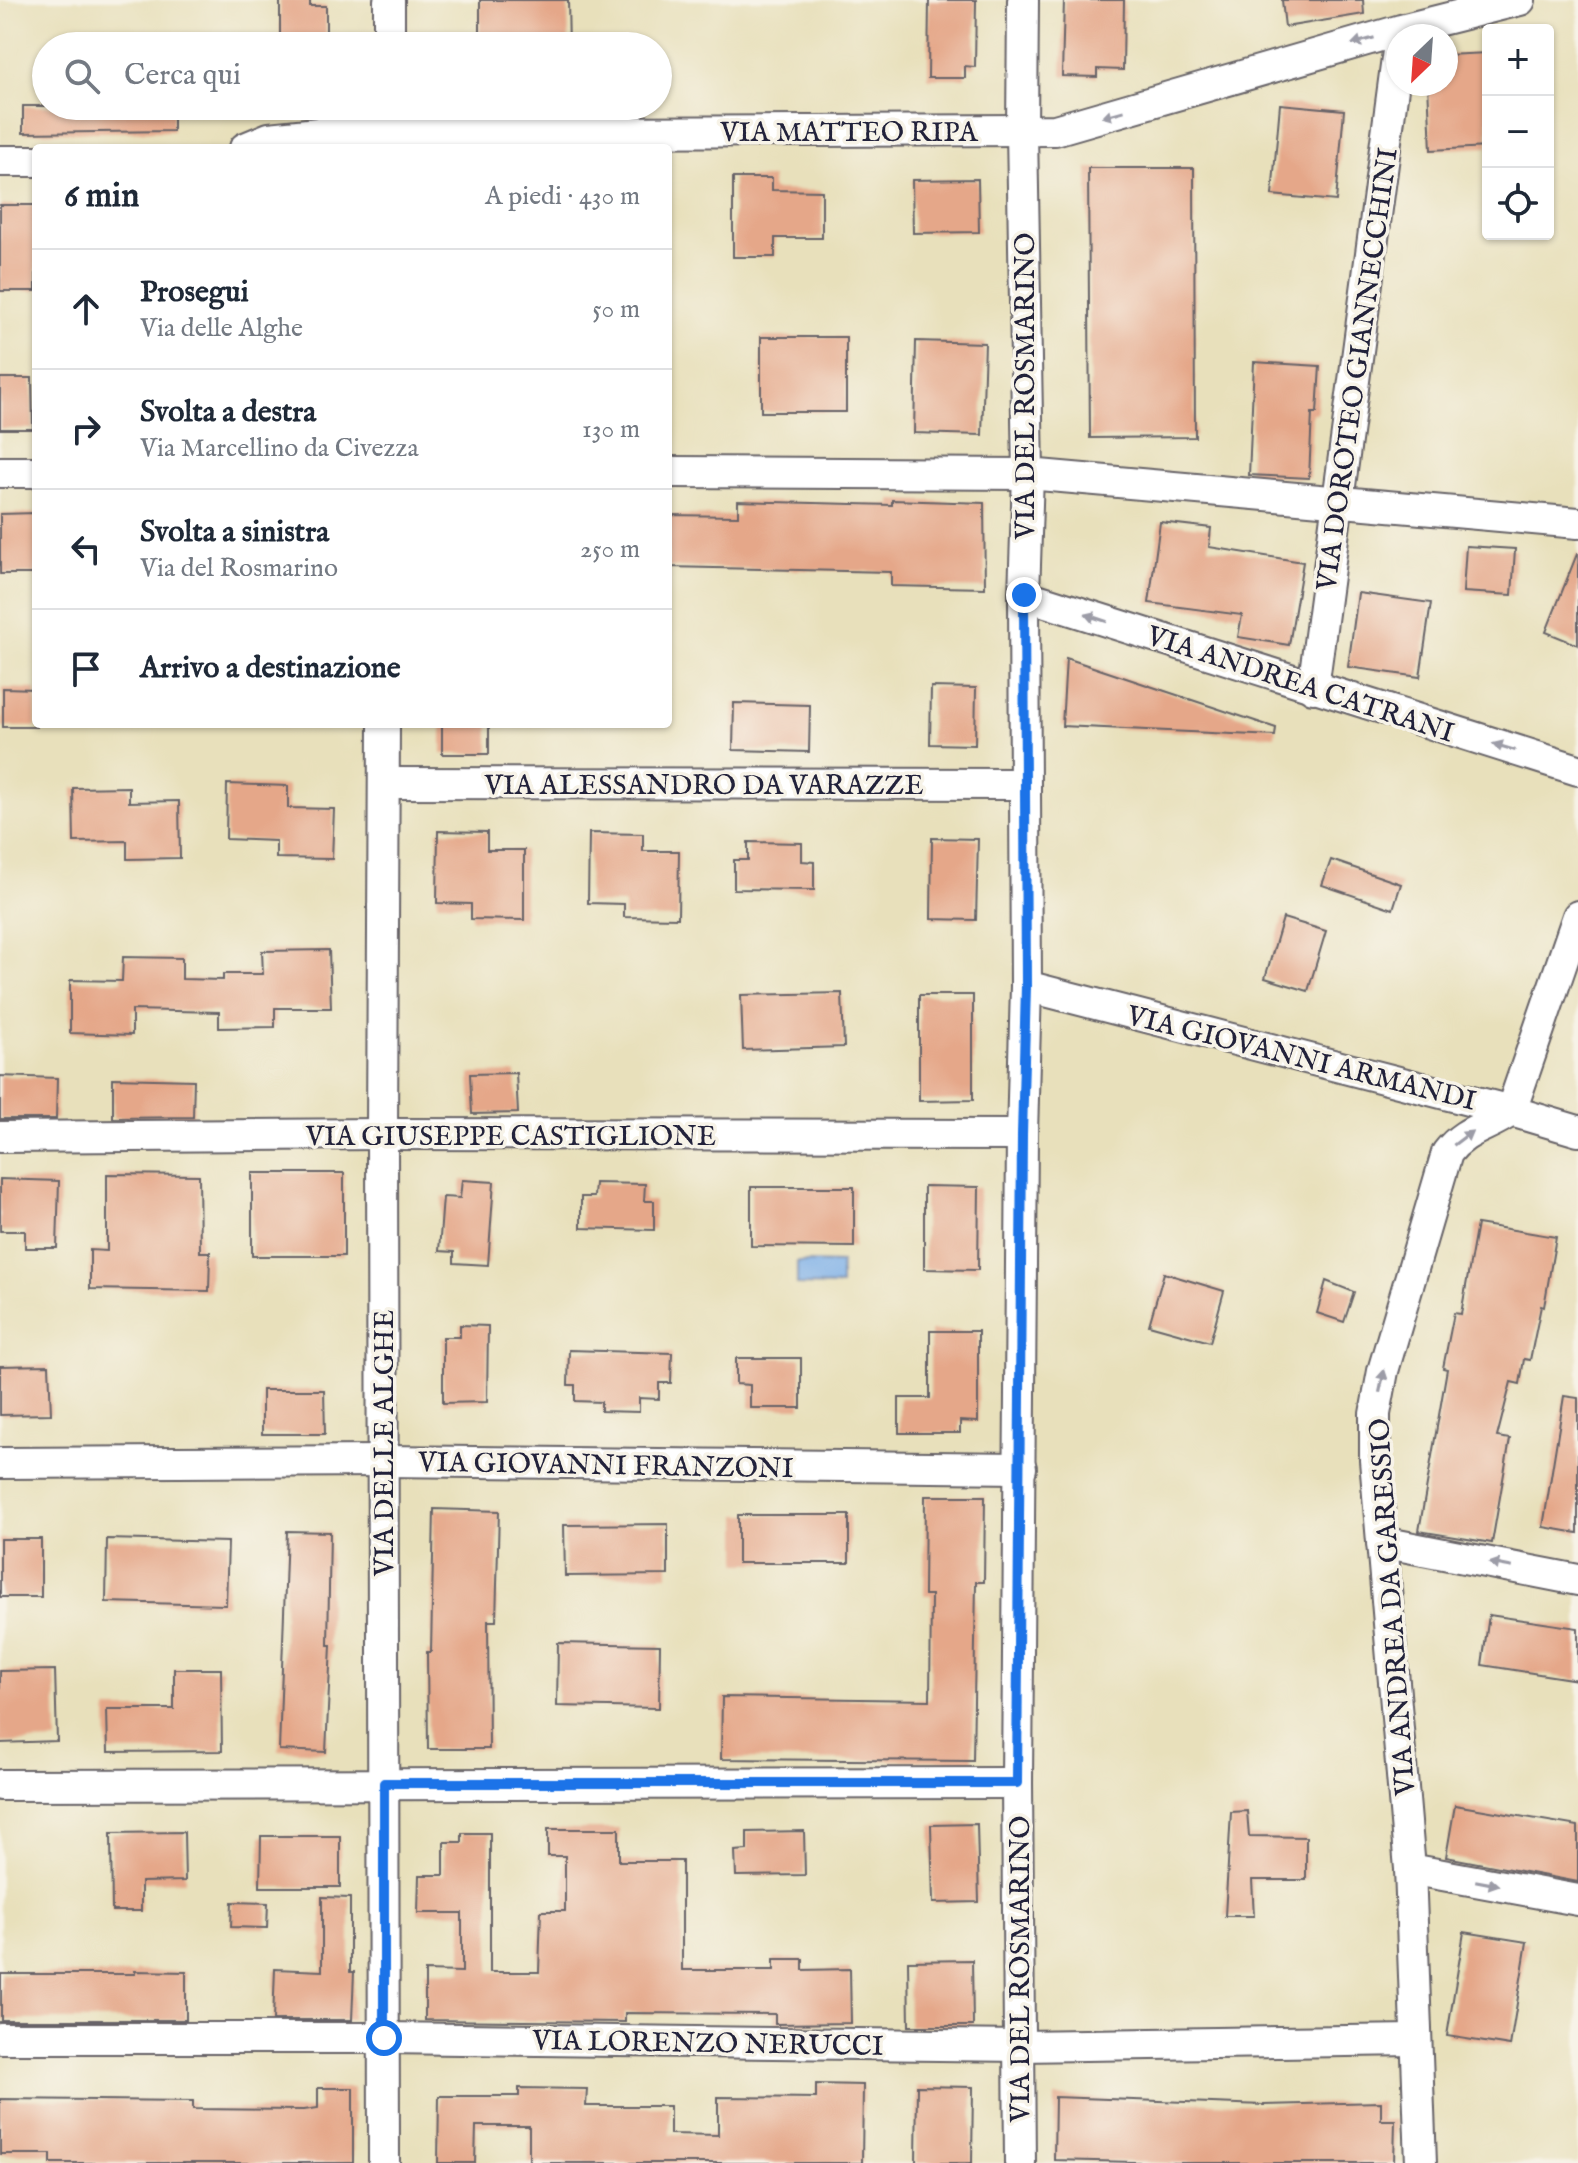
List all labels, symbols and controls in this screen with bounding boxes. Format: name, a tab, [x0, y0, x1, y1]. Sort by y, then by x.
north arrow	[1386, 24, 1458, 96]
map controls	[1482, 24, 1554, 240]
button: +	[1482, 24, 1554, 96]
search box	[32, 32, 672, 120]
one-way arrow	[1351, 35, 1375, 48]
icon: search	[60, 54, 104, 98]
text: Cerca qui	[124, 57, 241, 95]
button: −	[1482, 96, 1554, 168]
one-way arrow	[1101, 108, 1126, 120]
street label: VIA MATTEO RIPA	[719, 116, 979, 151]
street label: VIA DOROTEO GIANNECCHINI	[1310, 145, 1407, 594]
button: locate	[1482, 168, 1554, 240]
text: 6 min	[64, 175, 139, 218]
text: A piedi · 430 m	[485, 180, 640, 213]
street label: VIA DEL ROSMARINO	[1009, 233, 1044, 540]
text: Prosegui	[140, 274, 249, 312]
icon: ahead	[64, 287, 108, 331]
text: 50 m	[592, 293, 640, 326]
text: Via delle Alghe	[140, 312, 303, 345]
text: Svolta a destra	[140, 394, 316, 432]
icon: right	[64, 407, 108, 451]
text: 130 m	[582, 413, 640, 446]
text: Via Marcellino da Civezza	[140, 432, 419, 465]
text: Svolta a sinistra	[140, 514, 329, 552]
icon: left	[64, 527, 108, 571]
text: 250 m	[580, 533, 640, 566]
text: Via del Rosmarino	[140, 552, 338, 585]
route end	[1006, 577, 1042, 613]
one-way arrow	[1083, 611, 1107, 624]
street label: VIA ANDREA CATRANI	[1141, 619, 1458, 752]
icon: arrive	[64, 647, 108, 691]
text: Arrivo a destinazione	[140, 650, 401, 688]
one-way arrow	[1491, 740, 1515, 753]
street label: VIA ALESSANDRO DA VARAZZE	[483, 769, 924, 804]
street label: VIA GIOVANNI ARMANDI	[1122, 999, 1480, 1120]
street label: VIA GIUSEPPE CASTIGLIONE	[305, 1120, 716, 1155]
one-way arrow	[1453, 1130, 1473, 1146]
street label: VIA DELLE ALGHE	[368, 1310, 403, 1577]
one-way arrow	[1376, 1368, 1389, 1393]
street label: VIA ANDREA DA GARESSIO	[1363, 1417, 1424, 1798]
street label: VIA GIOVANNI FRANZONI	[417, 1446, 794, 1487]
one-way arrow	[1489, 1558, 1514, 1570]
street label: VIA DEL ROSMARINO	[1004, 1816, 1039, 2123]
one-way arrow	[1475, 1878, 1500, 1890]
route start	[366, 2020, 402, 2056]
street label: VIA LORENZO NERUCCI	[531, 2024, 884, 2065]

